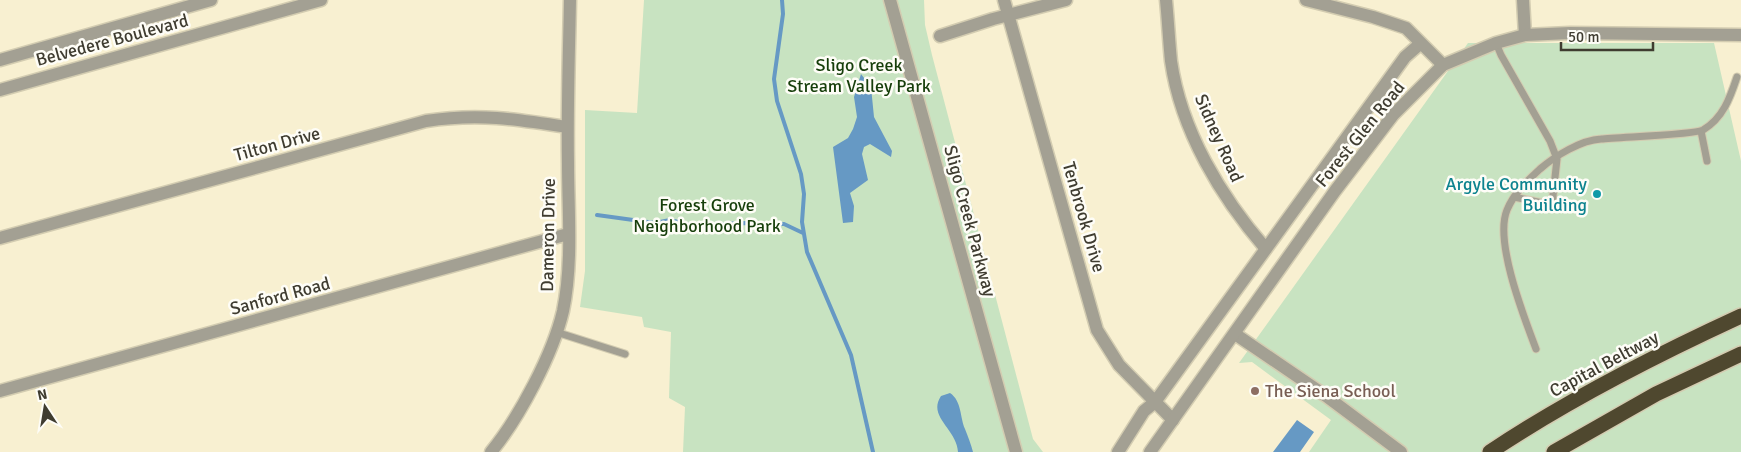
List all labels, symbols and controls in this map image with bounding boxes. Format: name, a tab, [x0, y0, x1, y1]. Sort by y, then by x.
street label: Belvedere Boulevard	[33, 9, 191, 71]
scale bar	[1561, 20, 1654, 52]
text: 50 m	[1568, 28, 1599, 46]
park label: Sligo Creek Stream Valley Park	[787, 54, 931, 97]
street label: Forest Glen Road	[1311, 77, 1409, 191]
street label: Sidney Road	[1190, 91, 1248, 185]
street label: Tilton Drive	[232, 122, 322, 166]
street label: Sligo Creek Parkway	[939, 143, 1001, 300]
street label: Tenbrook Drive	[1058, 159, 1110, 275]
place label: Argyle Community Building	[1446, 173, 1588, 216]
street label: Dameron Drive	[536, 178, 560, 292]
marker: Argyle Community Building	[1591, 188, 1603, 200]
park label: Forest Grove Neighborhood Park	[633, 194, 781, 237]
street label: Sanford Road	[228, 272, 332, 320]
street label: Capital Beltway	[1546, 326, 1663, 402]
place label: The Siena School	[1265, 380, 1396, 402]
north arrow	[20, 382, 70, 432]
text: N	[36, 385, 49, 404]
marker: The Siena School	[1249, 385, 1261, 397]

